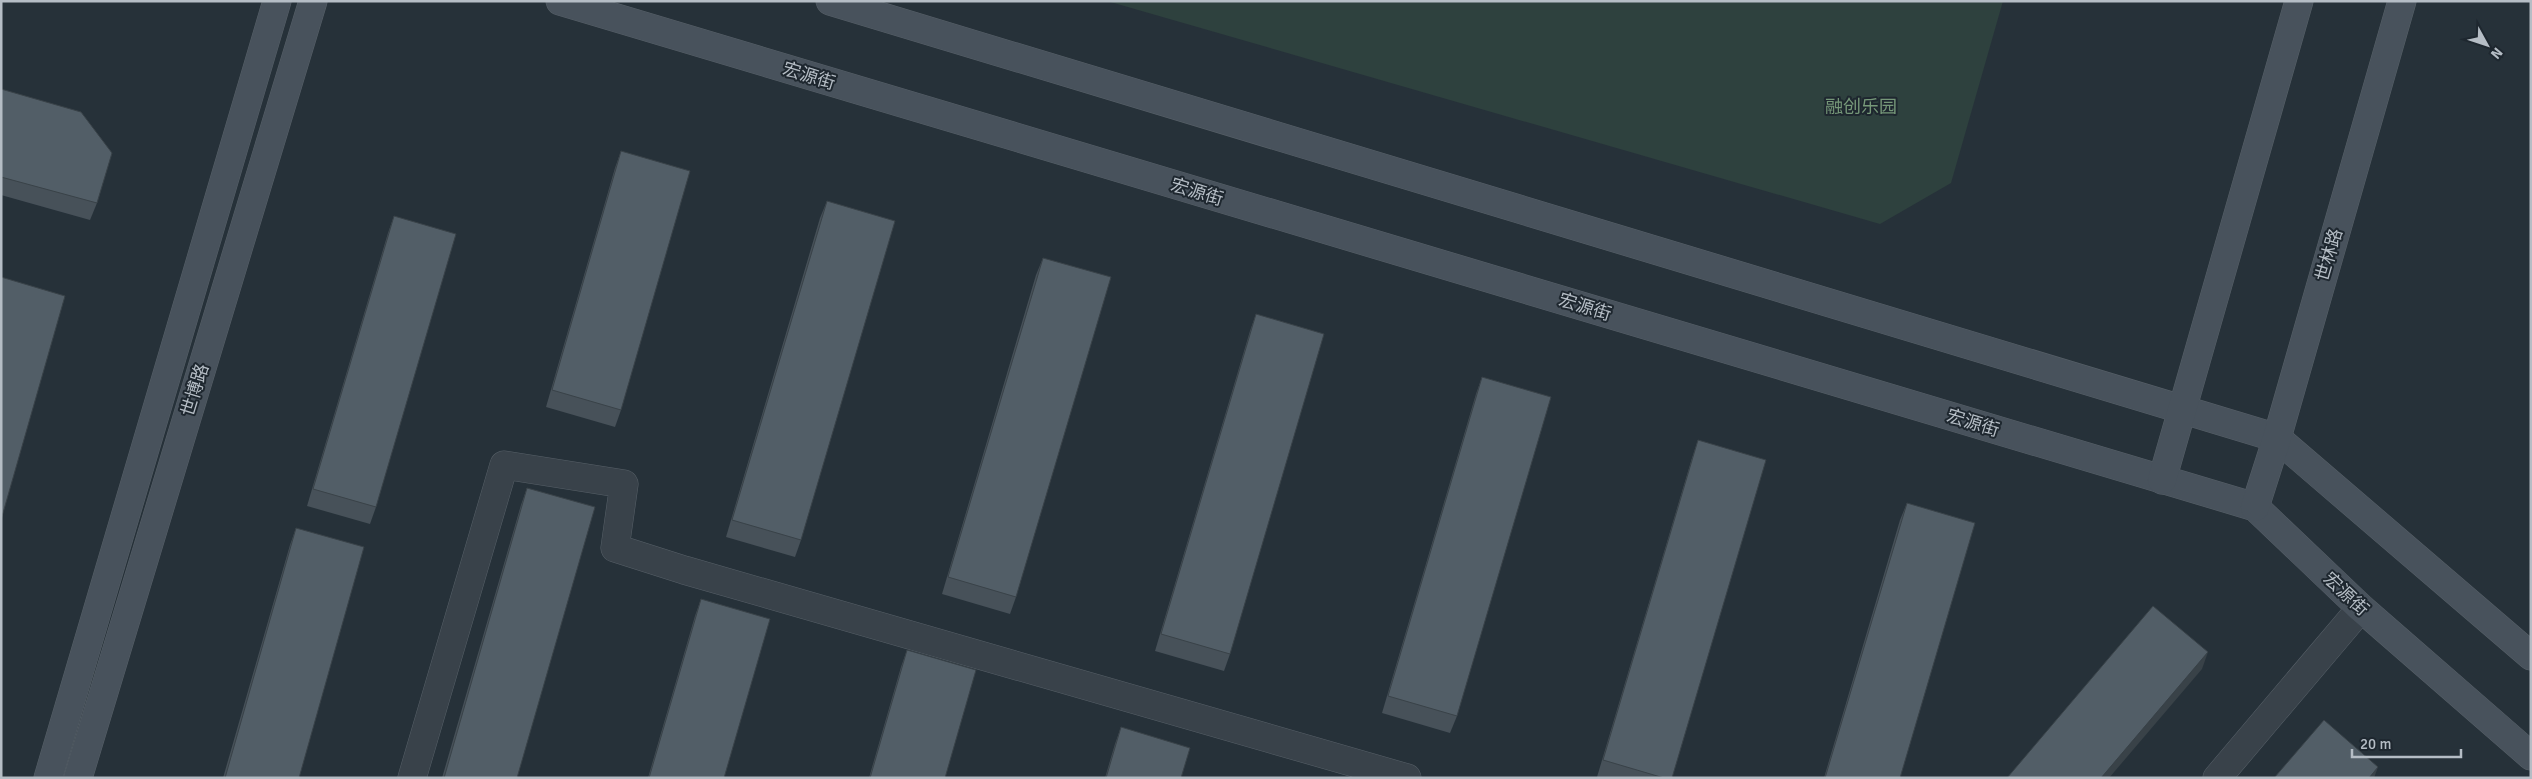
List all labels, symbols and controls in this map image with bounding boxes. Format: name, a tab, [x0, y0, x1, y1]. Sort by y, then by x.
north arrow	[2462, 20, 2512, 70]
text: N	[2487, 44, 2506, 62]
street label: 宏源街	[780, 58, 838, 94]
park label: 融创乐园	[1825, 96, 1897, 118]
street label: 宏源街	[1168, 174, 1226, 210]
street label: 世林路	[2311, 226, 2347, 284]
street label: 宏源街	[1556, 289, 1614, 325]
street label: 世博路	[177, 361, 213, 419]
street label: 宏源街	[1944, 405, 2002, 441]
street label: 宏源街	[2319, 568, 2373, 620]
scale bar	[2352, 726, 2461, 758]
text: 20 m	[2360, 735, 2391, 753]

